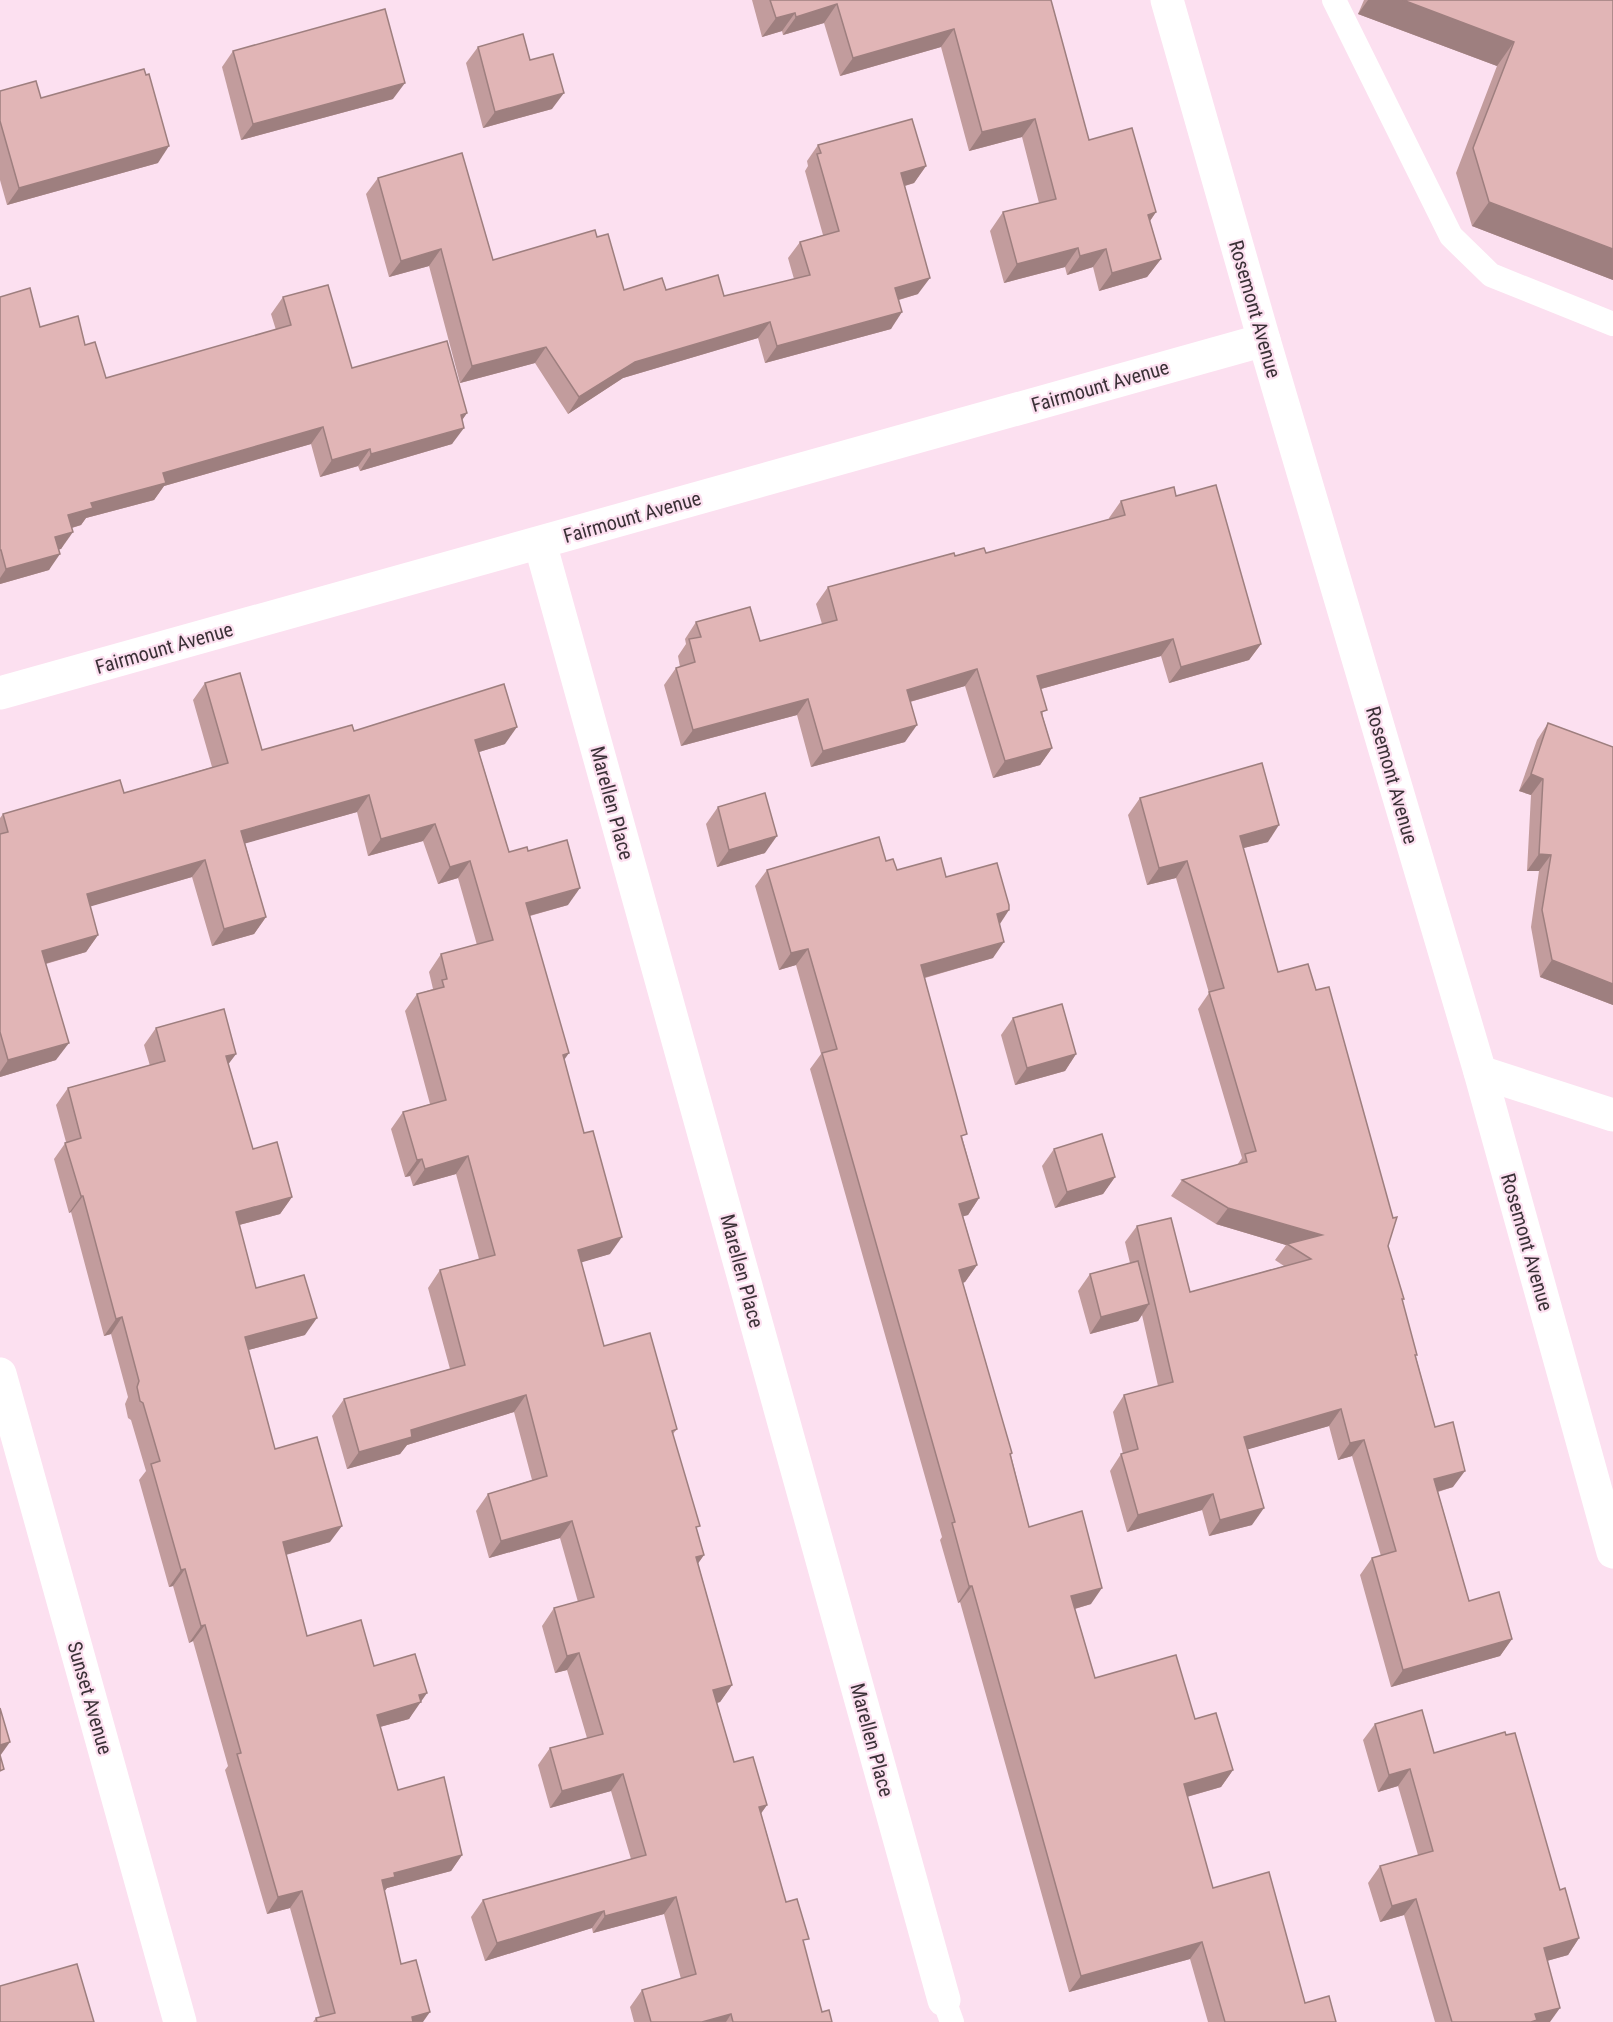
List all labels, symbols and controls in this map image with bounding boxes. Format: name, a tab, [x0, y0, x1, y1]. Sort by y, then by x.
street label: Rosemont Avenue	[1224, 237, 1286, 381]
street label: Fairmount Avenue	[1028, 355, 1172, 417]
street label: Fairmount Avenue	[560, 486, 704, 548]
street label: Fairmount Avenue	[92, 617, 236, 679]
street label: Rosemont Avenue	[1361, 703, 1423, 847]
street label: Marellen Place	[585, 744, 639, 862]
street label: Rosemont Avenue	[1496, 1170, 1558, 1314]
street label: Marellen Place	[715, 1212, 769, 1330]
street label: Sunset Avenue	[62, 1639, 118, 1757]
street label: Marellen Place	[845, 1681, 899, 1799]

